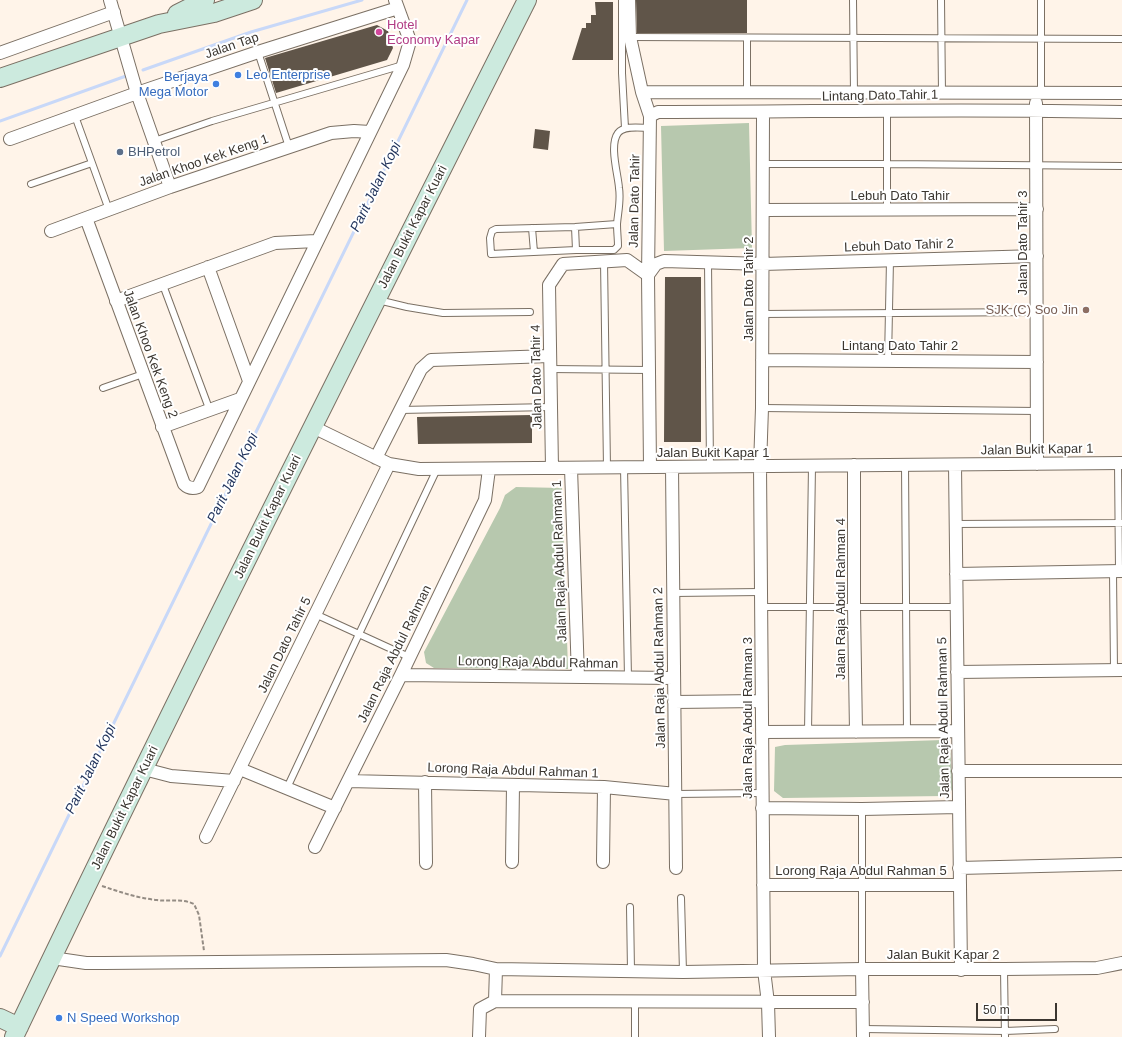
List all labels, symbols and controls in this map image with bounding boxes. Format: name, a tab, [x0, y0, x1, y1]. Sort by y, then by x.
place label: Hotel Economy Kapar	[387, 17, 479, 48]
marker: Hotel Economy Kapar	[374, 27, 384, 37]
street label: Jalan Tap	[203, 30, 261, 62]
place label: Leo Enterprise	[246, 67, 331, 83]
place label: Berjaya Mega Motor	[139, 69, 208, 100]
marker: Leo Enterprise	[233, 70, 243, 80]
marker: Berjaya Mega Motor	[211, 79, 221, 89]
street label: Lintang Dato Tahir 1	[822, 87, 938, 105]
street label: Jalan Khoo Kek Keng 1	[137, 132, 271, 190]
water label: Parit Jalan Kopi	[347, 139, 405, 235]
place label: BHPetrol	[128, 144, 180, 160]
marker: BHPetrol	[115, 147, 125, 157]
street label: Jalan Dato Tahir	[626, 154, 644, 248]
street label: Jalan Bukit Kapar Kuari	[375, 163, 451, 291]
street label: Lebuh Dato Tahir	[850, 188, 950, 204]
street label: Jalan Dato Tahir 3	[1015, 191, 1031, 295]
street label: Lebuh Dato Tahir 2	[844, 236, 954, 256]
street label: Jalan Dato Tahir 2	[741, 237, 757, 341]
street label: Jalan Khoo Kek Keng 2	[119, 287, 181, 421]
place label: SJK (C) Soo Jin	[986, 302, 1078, 318]
marker: SJK (C) Soo Jin	[1081, 305, 1091, 315]
street label: Jalan Dato Tahir 4	[528, 324, 546, 430]
street label: Lintang Dato Tahir 2	[842, 338, 958, 354]
water label: Parit Jalan Kopi	[204, 430, 262, 526]
street label: Jalan Bukit Kapar 1	[981, 441, 1093, 459]
street label: Jalan Bukit Kapar 1	[657, 445, 769, 461]
street label: Jalan Bukit Kapar Kuari	[231, 453, 305, 581]
street label: Jalan Raja Abdul Rahman 1	[549, 480, 571, 642]
street label: Jalan Raja Abdul Rahman 4	[833, 518, 849, 680]
street label: Jalan Raja Abdul Rahman	[355, 583, 435, 725]
street label: Jalan Raja Abdul Rahman 2	[651, 587, 669, 749]
street label: Jalan Dato Tahir 5	[255, 594, 315, 696]
street label: Jalan Raja Abdul Rahman 3	[740, 637, 756, 799]
street label: Jalan Raja Abdul Rahman 5	[935, 637, 953, 799]
street label: Lorong Raja Abdul Rahman	[458, 654, 618, 672]
water label: Parit Jalan Kopi	[62, 721, 120, 817]
street label: Jalan Bukit Kapar Kuari	[88, 744, 162, 872]
street label: Lorong Raja Abdul Rahman 1	[427, 760, 599, 782]
street label: Lorong Raja Abdul Rahman 5	[775, 863, 947, 879]
street label: Jalan Bukit Kapar 2	[887, 947, 999, 963]
scale bar	[978, 995, 1059, 1021]
text: 50 m	[983, 1003, 1010, 1017]
place label: N Speed Workshop	[67, 1010, 179, 1026]
marker: N Speed Workshop	[54, 1013, 64, 1023]

